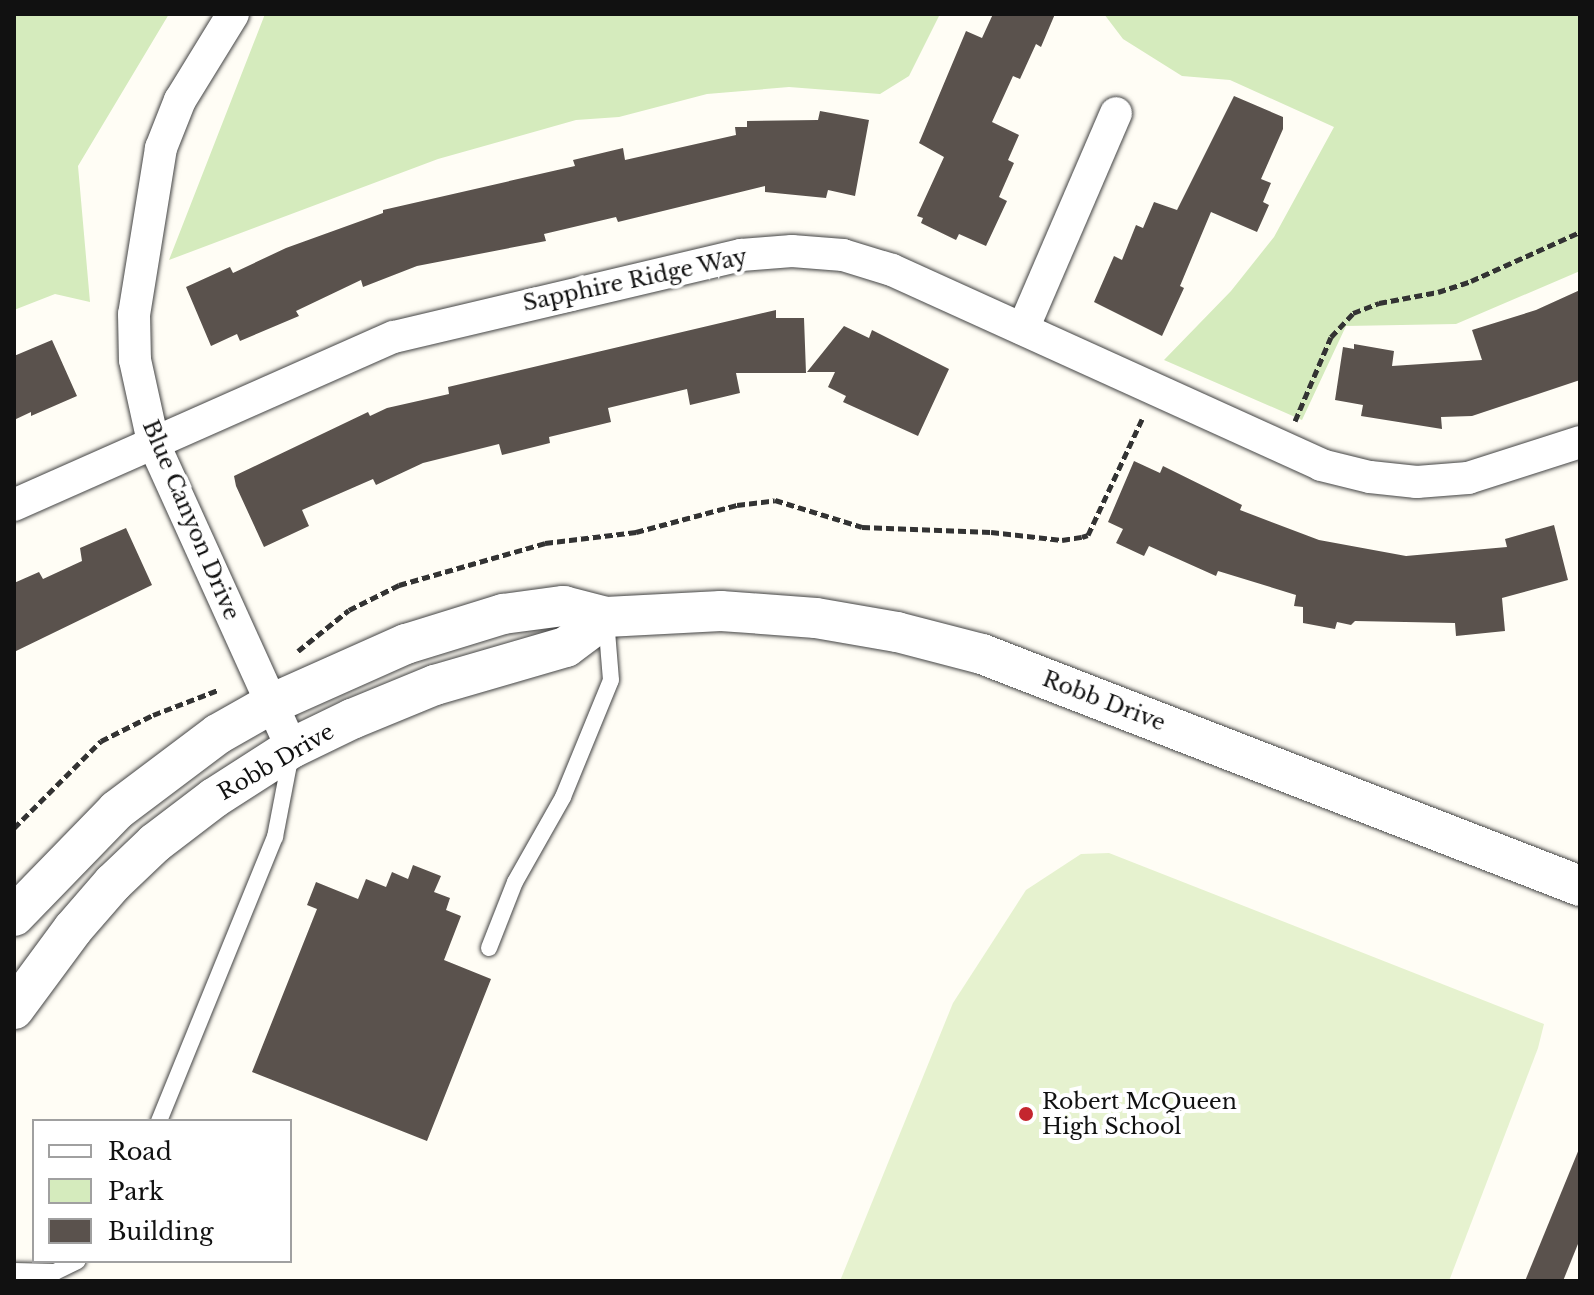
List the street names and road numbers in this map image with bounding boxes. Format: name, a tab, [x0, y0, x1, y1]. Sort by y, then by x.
street label: Sapphire Ridge Way	[520, 243, 750, 317]
street label: Blue Canyon Drive	[137, 416, 245, 624]
street label: Robb Drive	[1039, 665, 1169, 737]
street label: Robb Drive	[213, 718, 339, 806]

